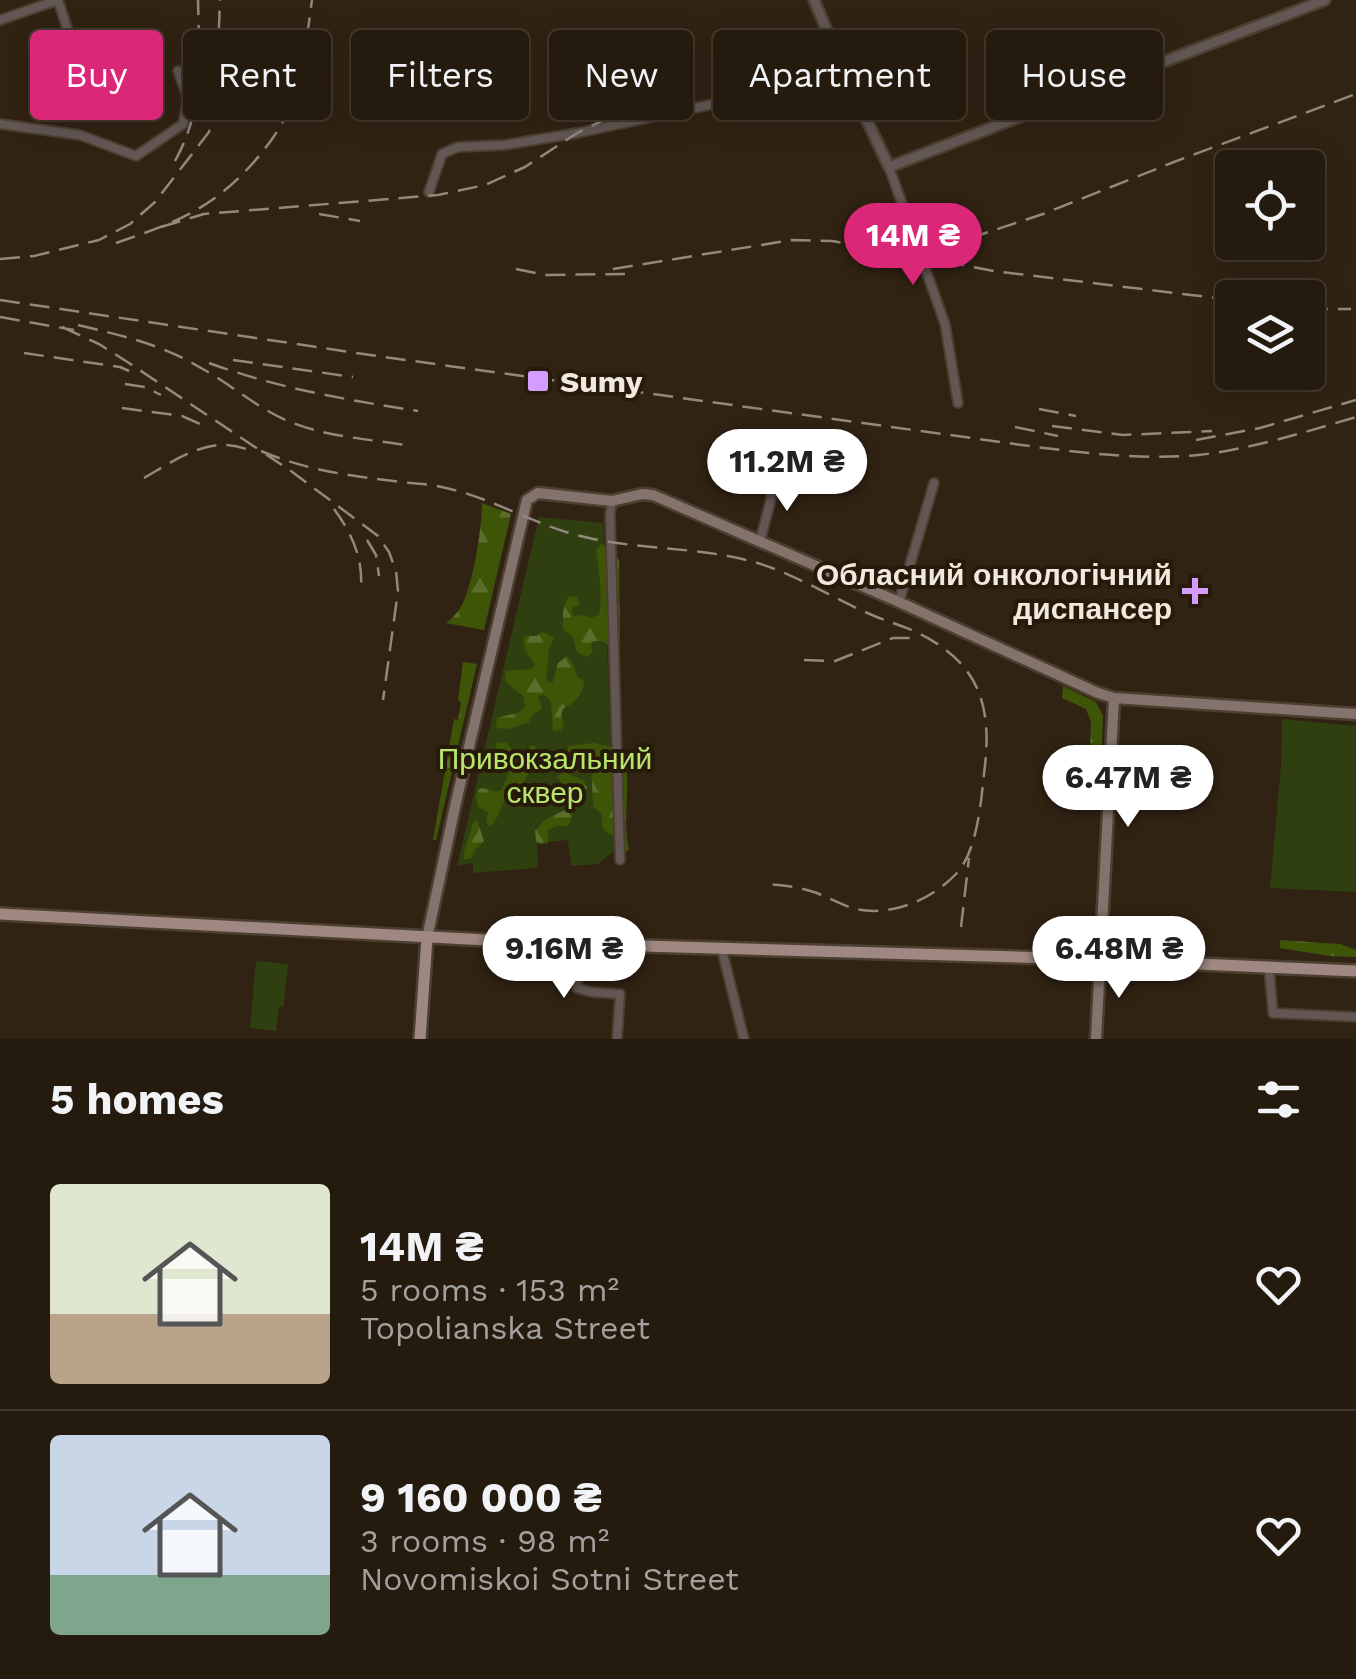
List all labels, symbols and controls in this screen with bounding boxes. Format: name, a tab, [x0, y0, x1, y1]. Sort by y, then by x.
chip: Buy	[30, 30, 163, 120]
chip: Rent	[183, 30, 331, 120]
chip: Filters	[351, 30, 529, 120]
chip: New	[549, 30, 693, 120]
chip: Apartment	[713, 30, 966, 120]
chip: House	[986, 30, 1163, 120]
map controls	[1215, 150, 1325, 390]
button: locate	[1215, 150, 1325, 260]
pin: 14M ₴	[843, 203, 983, 288]
text: 14M ₴	[866, 216, 960, 254]
button: layers	[1215, 280, 1325, 390]
place label: Sumy	[560, 364, 642, 399]
marker: Sumy	[525, 368, 551, 394]
pin: 11.2M ₴	[695, 429, 879, 514]
text: 11.2M ₴	[729, 442, 845, 480]
place label: Обласний онкологічний диспансер	[816, 557, 1172, 626]
marker: Обласний онкологічний диспансер	[1182, 578, 1208, 604]
park label: Привокзальний сквер	[438, 741, 652, 810]
pin: 6.47M ₴	[1036, 745, 1220, 830]
text: 6.47M ₴	[1064, 758, 1192, 796]
pin: 9.16M ₴	[472, 916, 656, 1001]
pin: 6.48M ₴	[1027, 916, 1211, 1001]
text: 9.16M ₴	[505, 929, 623, 967]
text: 6.48M ₴	[1054, 929, 1184, 967]
icon: filters	[1251, 1072, 1306, 1127]
text: 5 homes	[50, 1075, 224, 1124]
text: 14M ₴	[360, 1222, 483, 1271]
icon: home	[130, 1224, 250, 1344]
icon: heart	[1251, 1257, 1306, 1312]
text: 5 rooms · 153 m²	[360, 1271, 619, 1309]
text: Topolianska Street	[360, 1309, 650, 1347]
text: 9 160 000 ₴	[360, 1473, 602, 1522]
icon: home	[130, 1475, 250, 1595]
icon: heart	[1251, 1508, 1306, 1563]
text: 3 rooms · 98 m²	[360, 1522, 609, 1560]
text: Novomiskoi Sotni Street	[360, 1560, 739, 1598]

